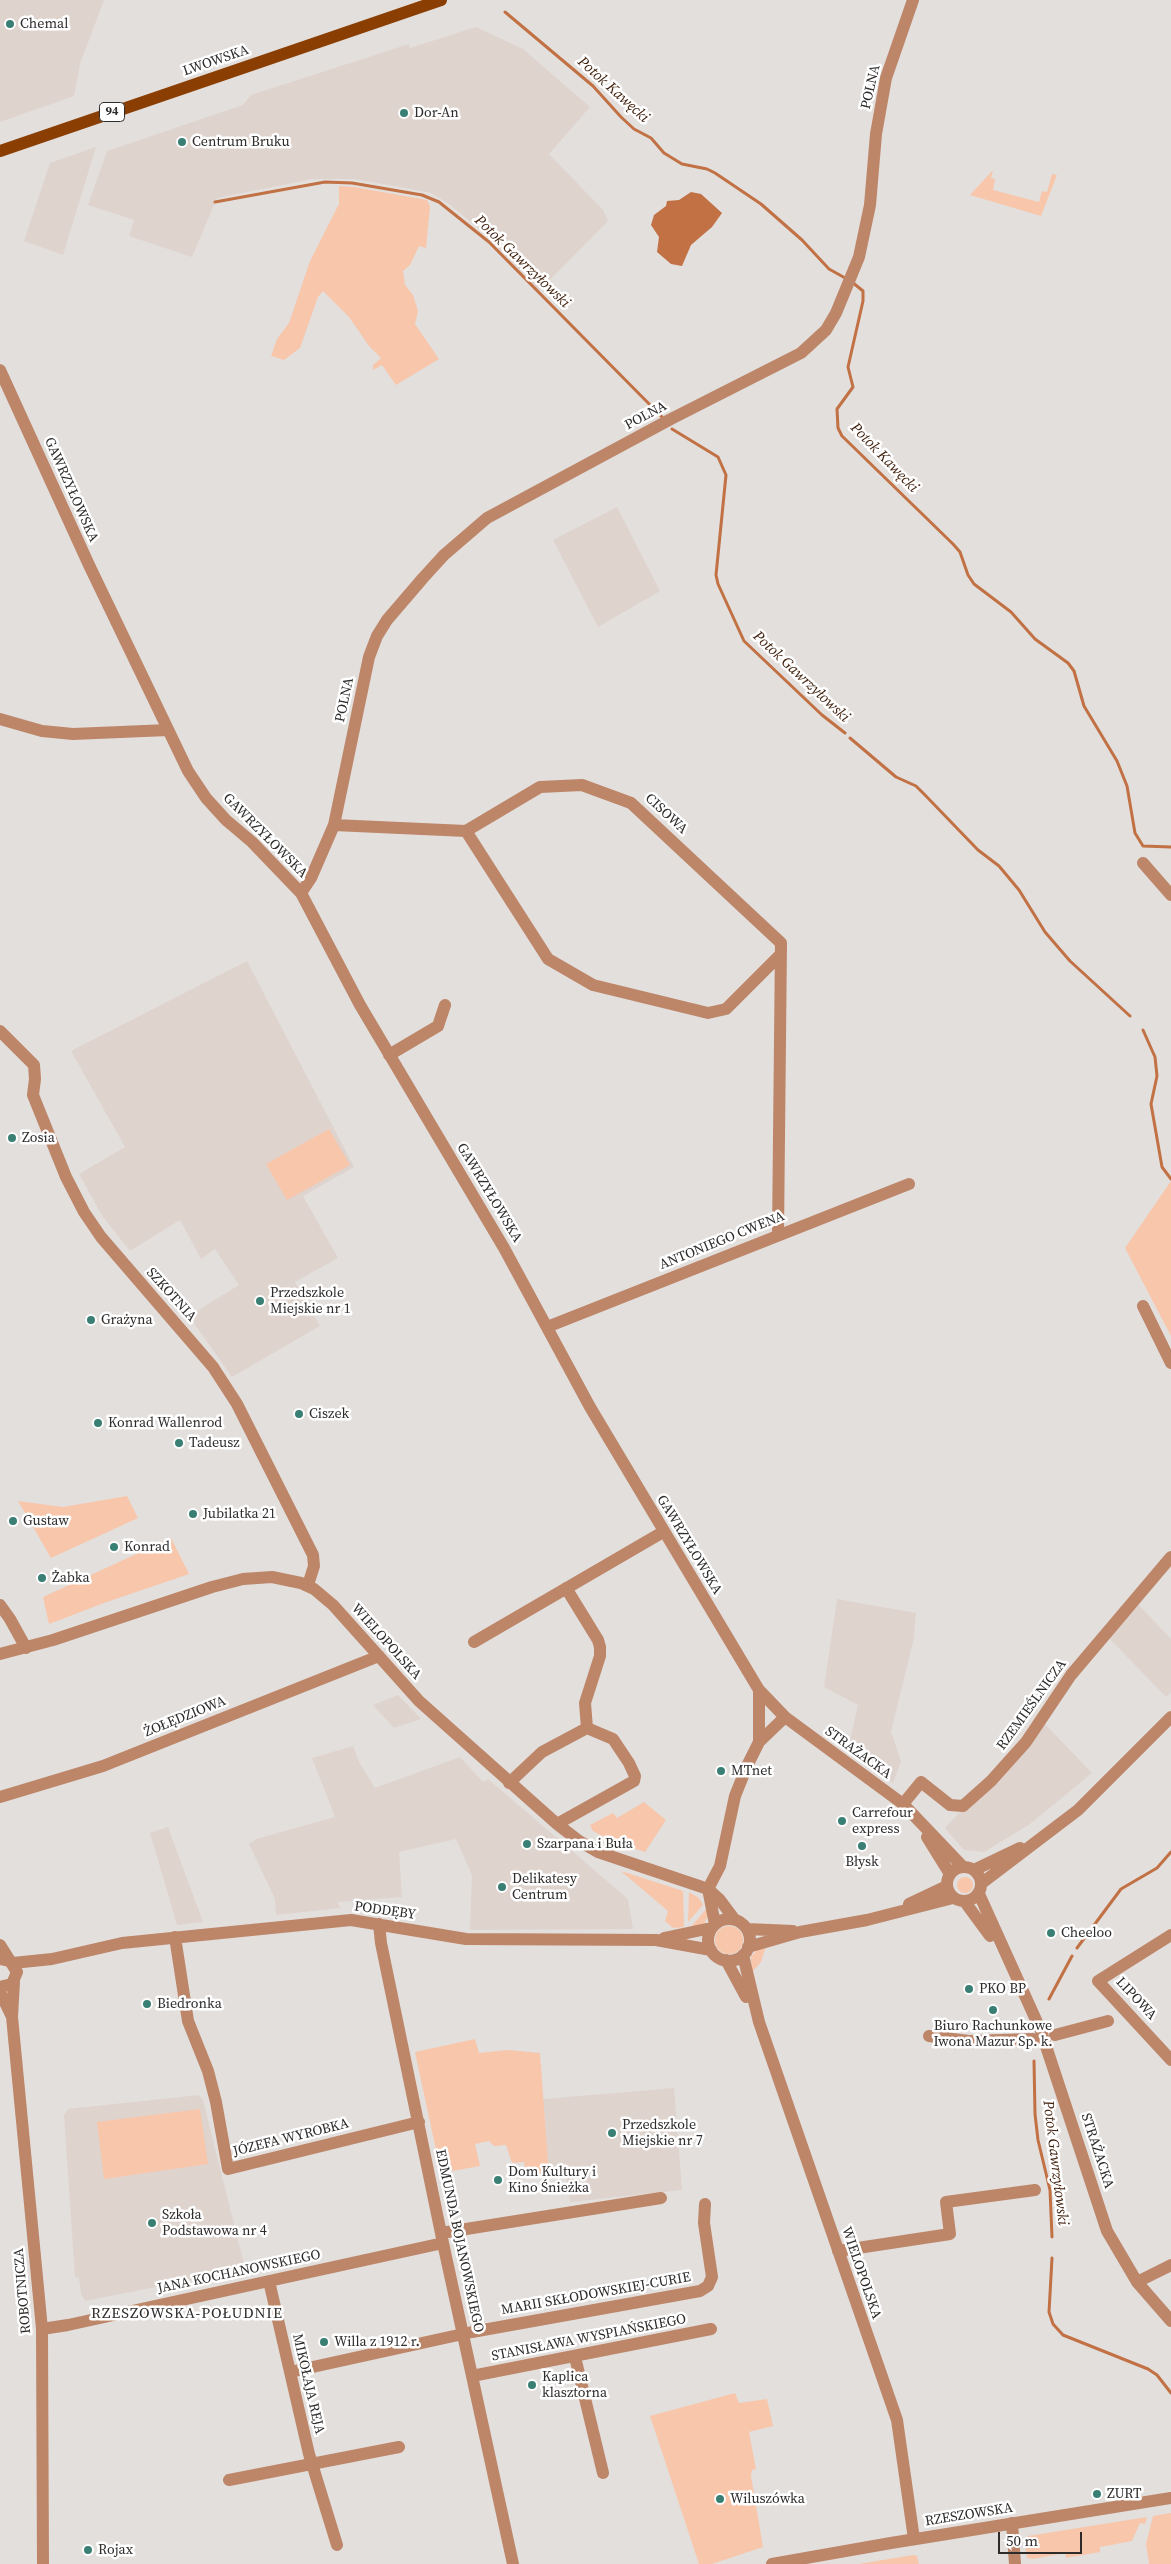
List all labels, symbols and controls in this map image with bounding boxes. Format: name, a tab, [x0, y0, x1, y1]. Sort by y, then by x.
place label: Chemal	[20, 16, 68, 32]
marker: Chemal	[4, 18, 16, 30]
street label: LWOWSKA	[181, 42, 251, 80]
water label: Potok Kawęcki	[573, 53, 653, 127]
street label: POLNA	[858, 63, 884, 111]
road number: 94	[100, 102, 124, 121]
place label: Dor-An	[414, 105, 459, 121]
marker: Dor-An	[398, 107, 410, 119]
place label: Centrum Bruku	[192, 134, 290, 150]
marker: Centrum Bruku	[176, 136, 188, 148]
water label: Potok Gawrzyłowski	[471, 212, 573, 312]
street label: POLNA	[622, 398, 670, 434]
water label: Potok Kawęcki	[846, 419, 922, 497]
street label: GAWRZYŁOWSKA	[40, 435, 102, 545]
water label: Potok Gawrzyłowski	[749, 628, 853, 726]
street label: POLNA	[332, 676, 358, 724]
street label: GAWRZYŁOWSKA	[219, 790, 311, 882]
street label: CISOWA	[641, 790, 691, 838]
place label: Zosia	[22, 1130, 55, 1146]
marker: Zosia	[6, 1132, 18, 1144]
street label: GAWRZYŁOWSKA	[453, 1140, 525, 1246]
street label: ANTONIEGO CWENA	[657, 1208, 787, 1274]
street label: SZKOTNIA	[142, 1265, 200, 1325]
place label: Przedszkole Miejskie nr 1	[270, 1285, 351, 1318]
marker: Przedszkole Miejskie nr 1	[254, 1295, 266, 1307]
place label: Grażyna	[101, 1312, 153, 1328]
marker: Grażyna	[85, 1314, 97, 1326]
place label: Ciszek	[309, 1406, 349, 1422]
marker: Ciszek	[293, 1408, 305, 1420]
place label: Konrad Wallenrod	[108, 1415, 222, 1431]
marker: Konrad Wallenrod	[92, 1417, 104, 1429]
place label: Tadeusz	[189, 1435, 240, 1451]
marker: Tadeusz	[173, 1437, 185, 1449]
street label: GAWRZYŁOWSKA	[653, 1492, 725, 1598]
place label: Jubilatka 21	[203, 1506, 276, 1522]
marker: Jubilatka 21	[187, 1508, 199, 1520]
place label: Gustaw	[23, 1513, 69, 1529]
marker: Gustaw	[7, 1515, 19, 1527]
place label: Konrad	[124, 1539, 170, 1555]
marker: Konrad	[108, 1541, 120, 1553]
place label: Żabka	[52, 1570, 90, 1586]
marker: Żabka	[36, 1572, 48, 1584]
street label: WIELOPOLSKA	[347, 1601, 425, 1683]
street label: RZEMIEŚLNICZA	[994, 1656, 1070, 1754]
street label: ŻOŁĘDZIOWA	[142, 1693, 228, 1741]
street label: STRAŻACKA	[821, 1723, 895, 1783]
place label: MTnet	[731, 1763, 772, 1779]
marker: MTnet	[715, 1765, 727, 1777]
place label: Carrefour express	[852, 1805, 913, 1838]
marker: Carrefour express	[836, 1815, 848, 1827]
place label: Szarpana i Buła	[537, 1836, 633, 1852]
marker: Szarpana i Buła	[521, 1838, 533, 1850]
marker: Błysk	[856, 1840, 868, 1852]
place label: Błysk	[845, 1854, 879, 1870]
place label: Delikatesy Centrum	[512, 1871, 577, 1904]
marker: Delikatesy Centrum	[496, 1881, 508, 1893]
street label: PODDĘBY	[353, 1898, 417, 1924]
place label: Cheeloo	[1061, 1925, 1112, 1941]
marker: Cheeloo	[1045, 1927, 1057, 1939]
street label: LIPOWA	[1112, 1974, 1160, 2024]
place label: PKO BP	[979, 1981, 1026, 1997]
marker: PKO BP	[963, 1983, 975, 1995]
place label: Biedronka	[157, 1996, 222, 2012]
marker: Biedronka	[141, 1998, 153, 2010]
marker: Biuro Rachunkowe Iwona Mazur Sp. k.	[987, 2004, 999, 2016]
place label: Biuro Rachunkowe Iwona Mazur Sp. k.	[933, 2018, 1053, 2050]
water label: Potok Gawrzyłowski	[1038, 2100, 1072, 2226]
street label: STRAŻACKA	[1077, 2111, 1117, 2191]
street label: JÓZEFA WYROBKA	[231, 2115, 351, 2161]
place label: Przedszkole Miejskie nr 7	[622, 2117, 703, 2150]
marker: Przedszkole Miejskie nr 7	[606, 2127, 618, 2139]
street label: EDMUNDA BOJANOWSKIEGO	[431, 2148, 487, 2334]
place label: Dom Kultury i Kino Śnieżka	[508, 2164, 596, 2196]
marker: Dom Kultury i Kino Śnieżka	[492, 2174, 504, 2186]
place label: Szkoła Podstawowa nr 4	[162, 2207, 267, 2240]
marker: Szkoła Podstawowa nr 4	[146, 2217, 158, 2229]
street label: WIELOPOLSKA	[837, 2225, 885, 2321]
street label: JANA KOCHANOWSKIEGO	[156, 2246, 322, 2298]
street label: ROBOTNICZA	[11, 2247, 35, 2335]
street label: MARII SKŁODOWSKIEJ-CURIE	[500, 2269, 692, 2319]
district label: RZESZOWSKA-POŁUDNIE	[89, 2305, 285, 2323]
street label: STANISŁAWA WYSPIAŃSKIEGO	[490, 2311, 688, 2365]
street label: MIKOŁAJA REJA	[288, 2332, 328, 2436]
place label: Willa z 1912 r.	[334, 2334, 420, 2350]
marker: Willa z 1912 r.	[318, 2336, 330, 2348]
place label: Kaplica klasztorna	[542, 2369, 607, 2402]
marker: Kaplica klasztorna	[526, 2379, 538, 2391]
place label: ZURT	[1107, 2486, 1141, 2502]
marker: ZURT	[1091, 2488, 1103, 2500]
place label: Wiluszówka	[730, 2491, 805, 2507]
marker: Wiluszówka	[714, 2493, 726, 2505]
street label: RZESZOWSKA	[924, 2500, 1014, 2530]
scale bar	[1001, 2522, 1085, 2554]
text: 50 m	[1006, 2530, 1038, 2551]
place label: Rojax	[98, 2542, 133, 2558]
marker: Rojax	[82, 2544, 94, 2556]

